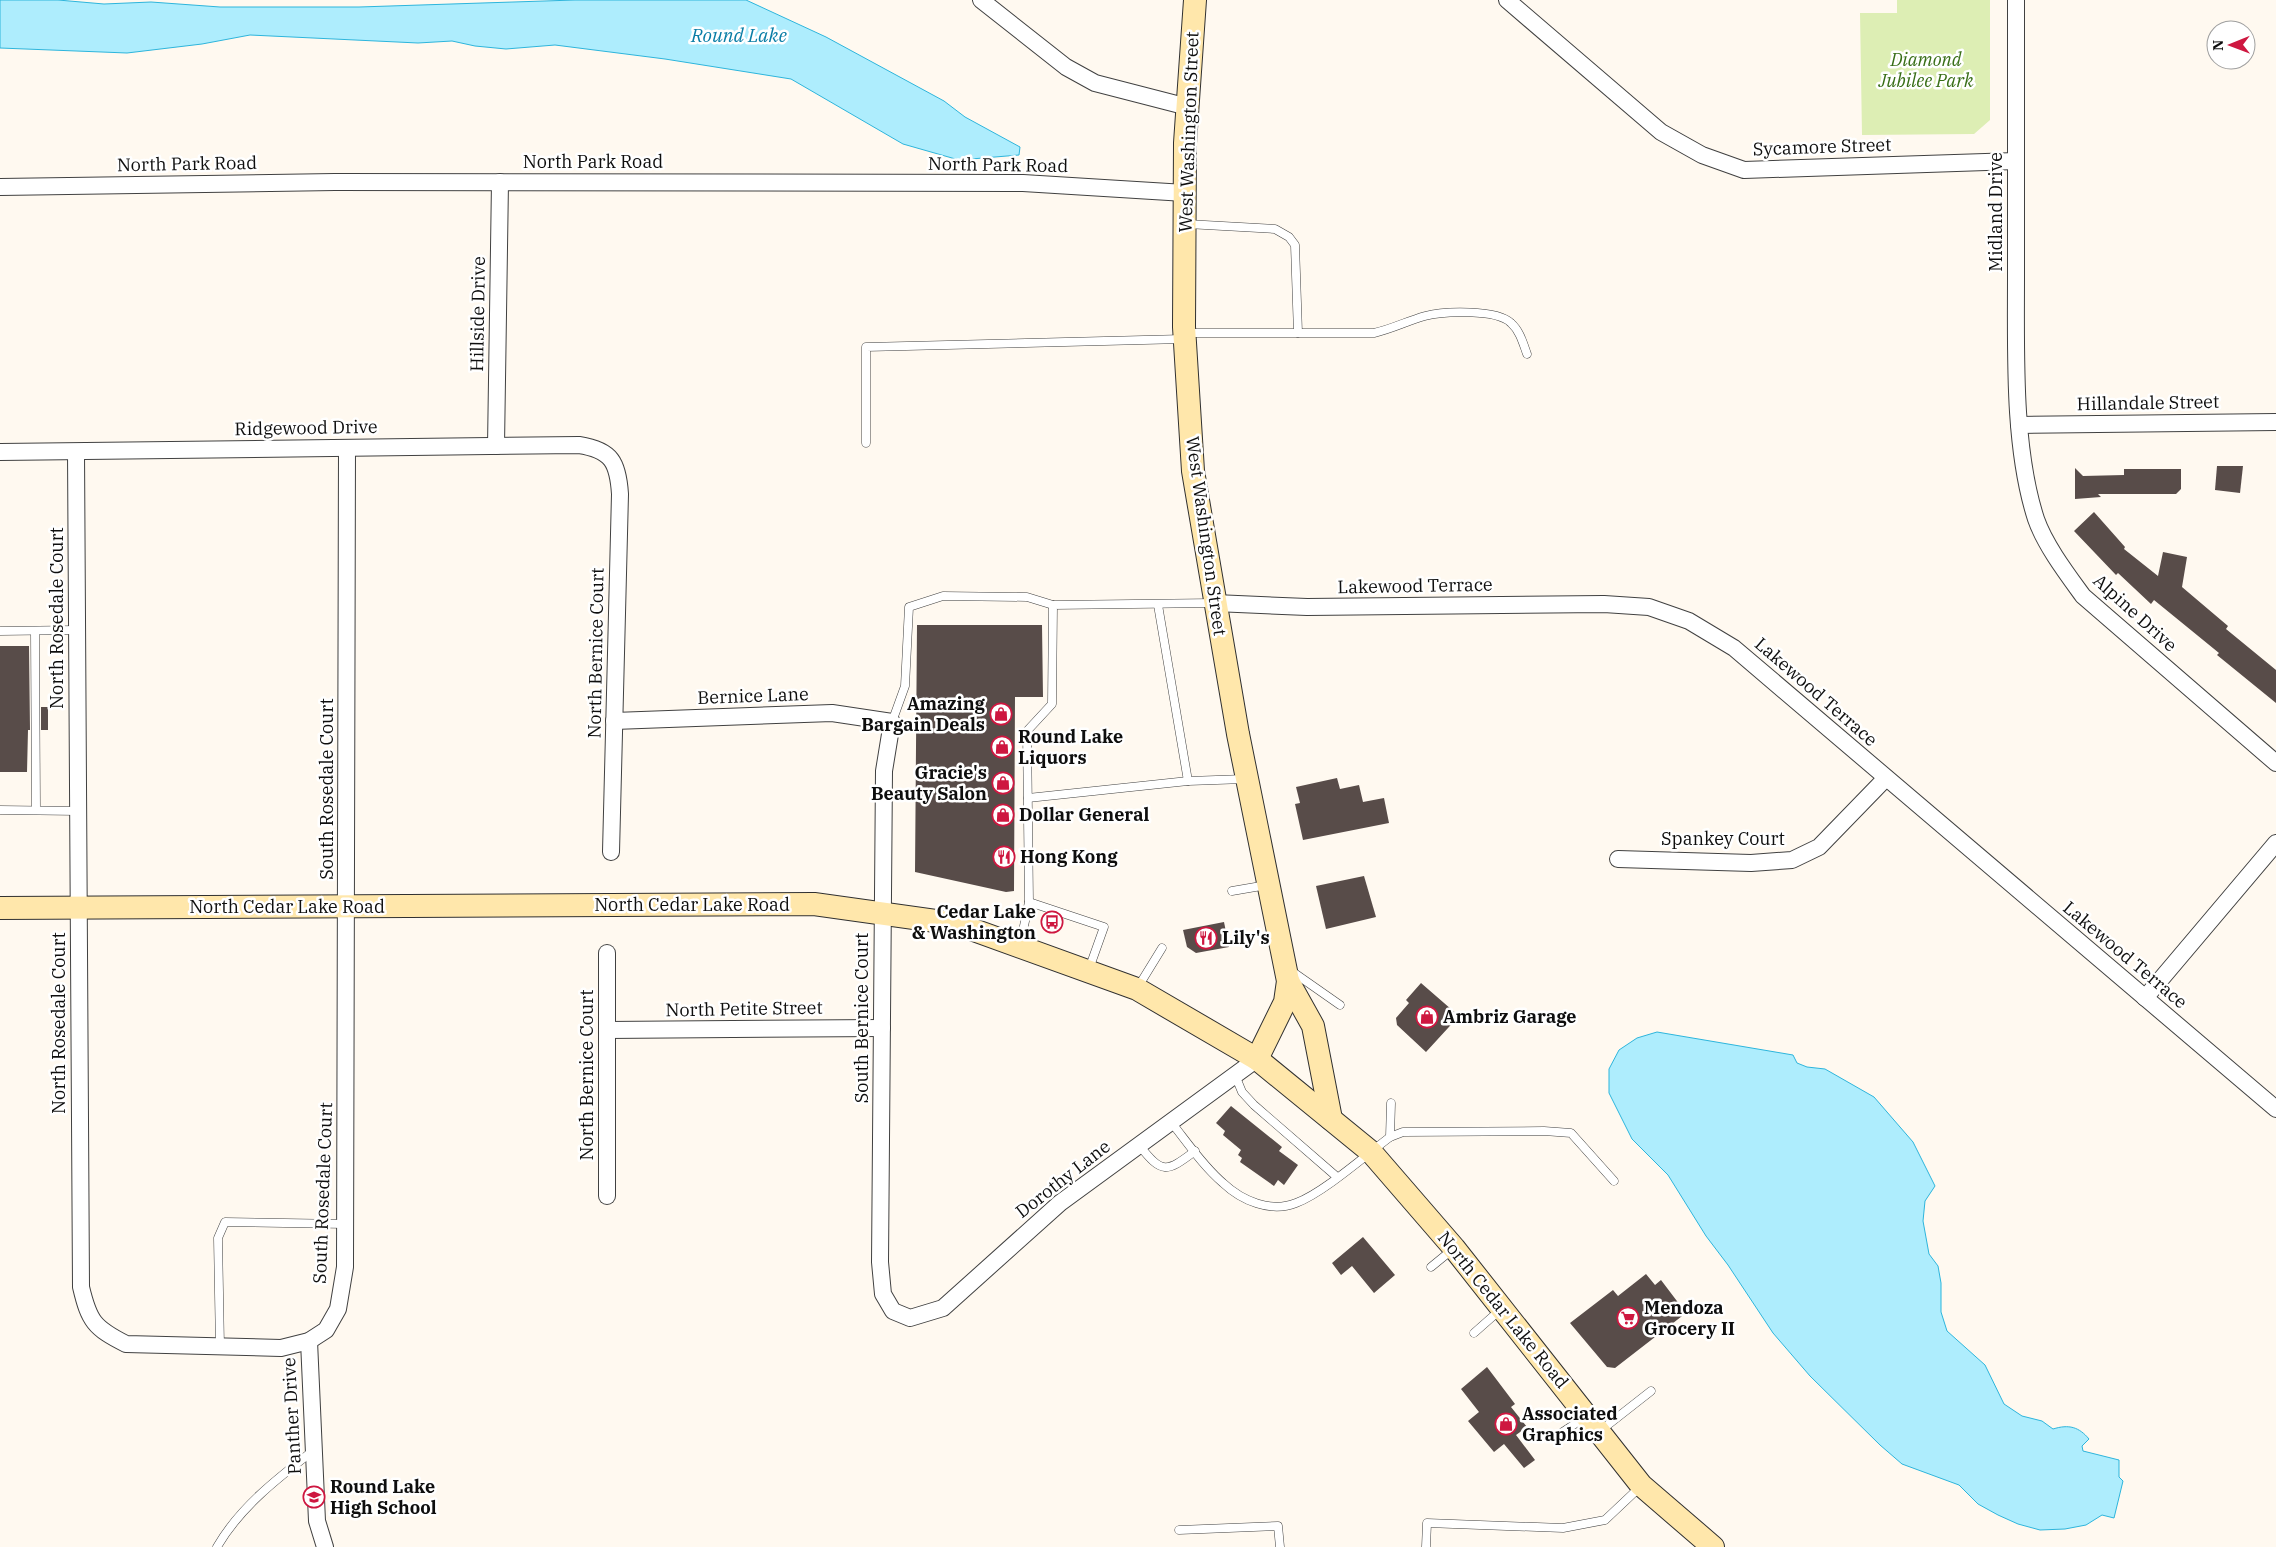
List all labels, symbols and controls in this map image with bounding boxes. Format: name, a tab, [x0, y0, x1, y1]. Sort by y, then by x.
north arrow	[2206, 20, 2256, 70]
water label: Round Lake	[690, 23, 788, 47]
street label: West Washington Street	[1173, 31, 1204, 233]
text: N	[2209, 40, 2227, 51]
park label: Diamond Jubilee Park	[1877, 48, 1974, 92]
street label: Sycamore Street	[1752, 133, 1892, 160]
street label: North Park Road	[523, 150, 663, 173]
street label: North Park Road	[117, 151, 257, 176]
street label: North Park Road	[928, 152, 1068, 177]
street label: Midland Drive	[1984, 152, 2007, 272]
street label: Hillside Drive	[465, 256, 490, 372]
street label: Hillandale Street	[2077, 390, 2219, 415]
street label: Ridgewood Drive	[234, 415, 378, 440]
street label: West Washington Street	[1181, 435, 1232, 637]
street label: North Rosedale Court	[45, 527, 68, 709]
street label: North Bernice Court	[583, 567, 608, 739]
street label: Alpine Drive	[2089, 569, 2182, 656]
street label: Lakewood Terrace	[1337, 573, 1493, 598]
street label: Lakewood Terrace	[1750, 632, 1882, 751]
street label: Bernice Lane	[697, 682, 809, 709]
place label: Amazing Bargain Deals	[861, 692, 986, 736]
street label: South Rosedale Court	[315, 698, 338, 880]
shop icon: Amazing Bargain Deals	[989, 702, 1013, 726]
place label: Round Lake Liquors	[1018, 725, 1123, 769]
shop icon: Round Lake Liquors	[990, 735, 1014, 759]
place label: Gracie's Beauty Salon	[871, 761, 987, 805]
shop icon: Gracie's Beauty Salon	[991, 771, 1015, 795]
shop icon: Dollar General	[991, 803, 1015, 827]
place label: Dollar General	[1019, 803, 1150, 826]
street label: Spankey Court	[1661, 827, 1785, 850]
restaurant icon: Hong Kong	[992, 845, 1016, 869]
place label: Hong Kong	[1020, 845, 1118, 868]
street label: North Cedar Lake Road	[594, 893, 790, 916]
street label: North Cedar Lake Road	[189, 895, 385, 918]
street label: Lakewood Terrace	[2058, 896, 2192, 1013]
place label: Cedar Lake & Washington	[912, 900, 1036, 944]
bus stop icon: Cedar Lake & Washington	[1040, 910, 1064, 934]
restaurant icon: Lily's	[1194, 926, 1218, 950]
place label: Lily's	[1222, 926, 1270, 949]
street label: North Rosedale Court	[47, 932, 70, 1114]
street label: South Bernice Court	[850, 933, 873, 1103]
street label: North Bernice Court	[575, 989, 598, 1161]
street label: North Petite Street	[665, 996, 823, 1021]
shop icon: Ambriz Garage	[1415, 1005, 1439, 1029]
place label: Ambriz Garage	[1443, 1005, 1576, 1028]
street label: South Rosedale Court	[308, 1102, 337, 1284]
street label: Dorothy Lane	[1011, 1135, 1115, 1223]
street label: North Cedar Lake Road	[1433, 1226, 1574, 1393]
place label: Mendoza Grocery II	[1644, 1296, 1735, 1340]
supermarket icon: Mendoza Grocery II	[1616, 1306, 1640, 1330]
street label: Panther Drive	[277, 1357, 306, 1475]
place label: Associated Graphics	[1522, 1402, 1618, 1446]
shop icon: Associated Graphics	[1494, 1412, 1518, 1436]
place label: Round Lake High School	[330, 1475, 437, 1519]
school or university icon: Round Lake High School	[302, 1485, 326, 1509]

